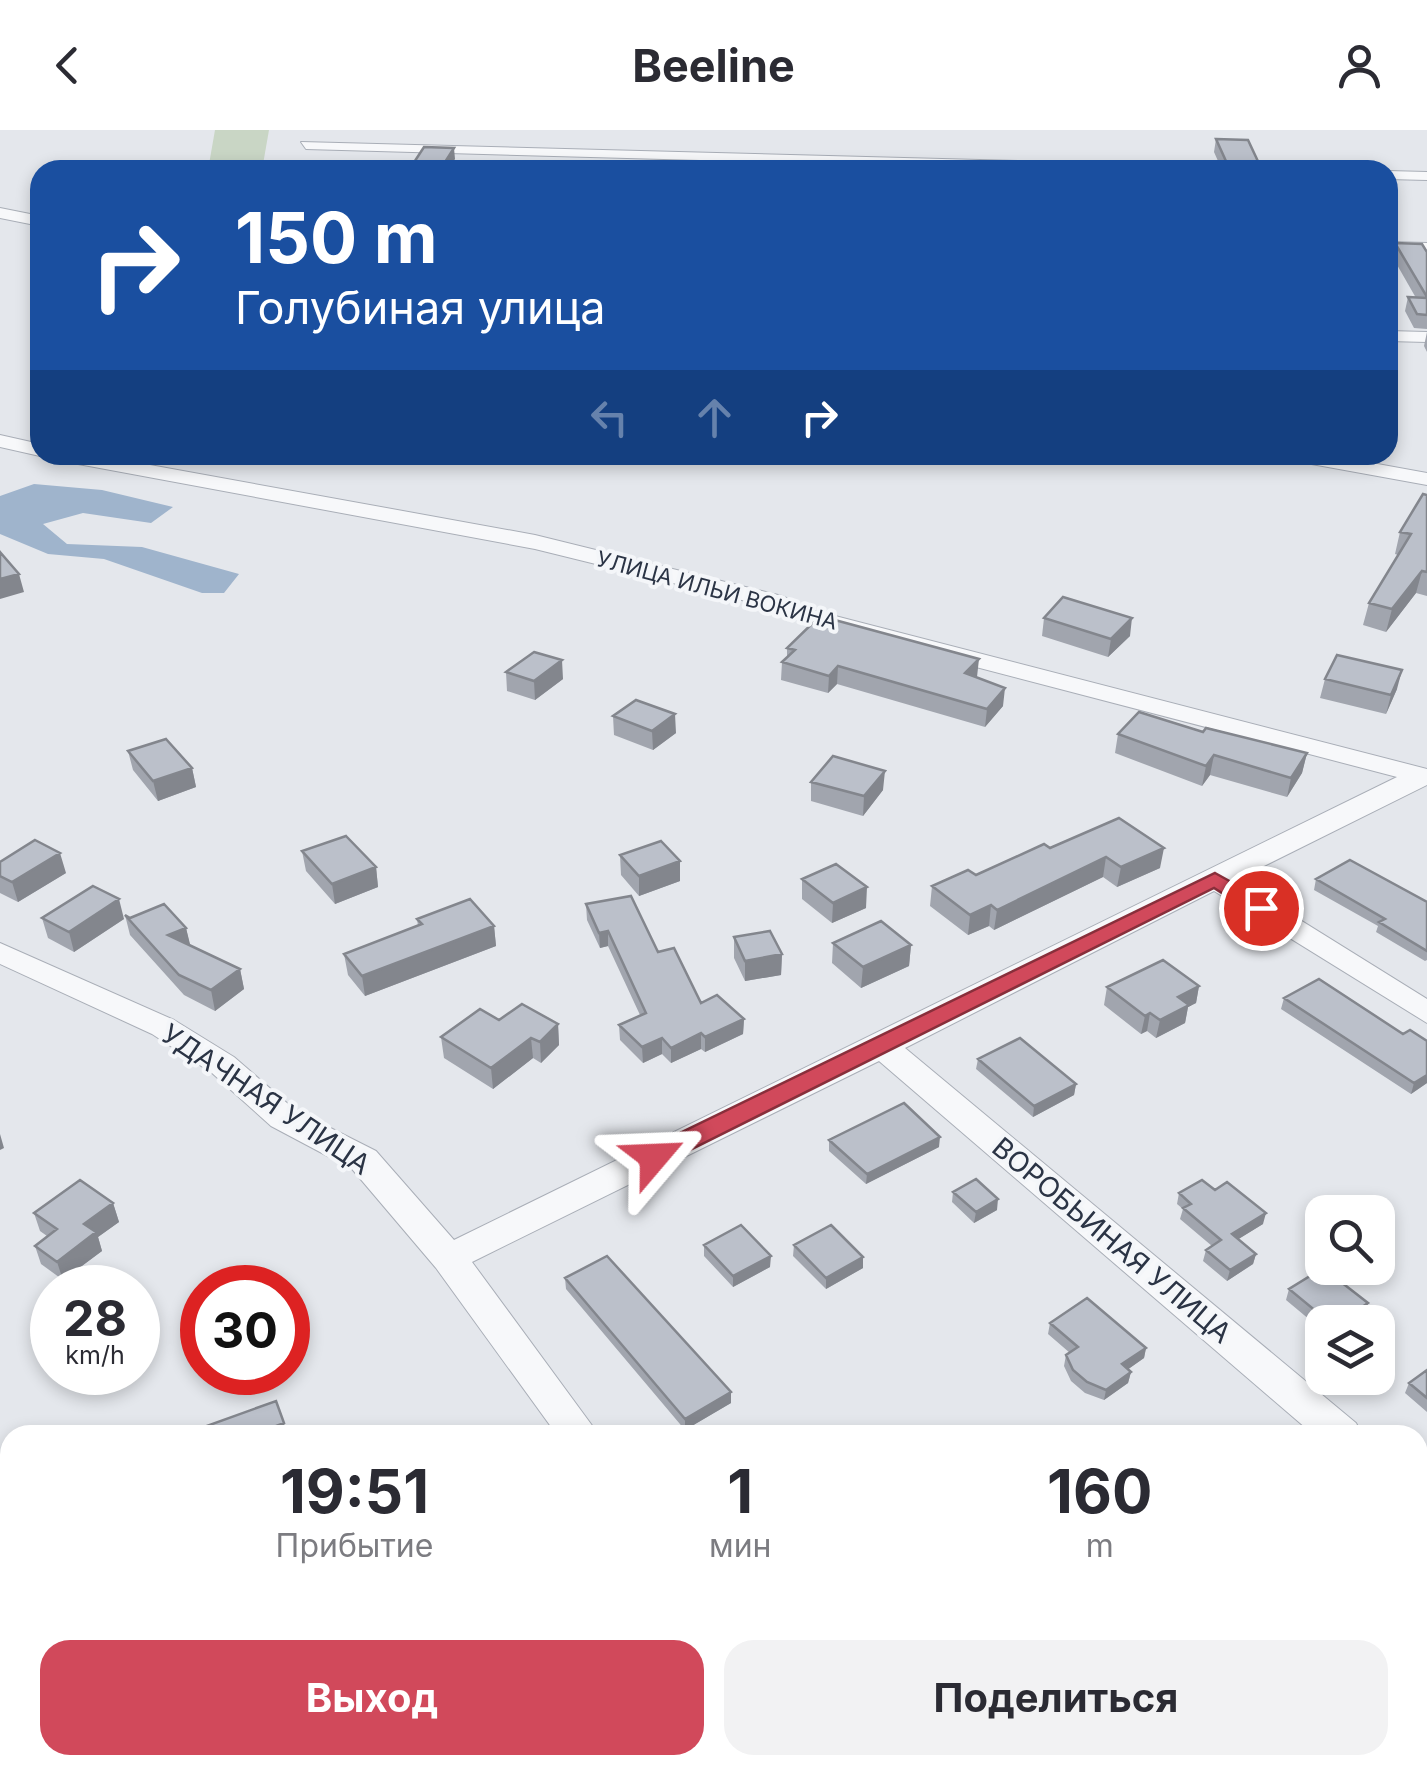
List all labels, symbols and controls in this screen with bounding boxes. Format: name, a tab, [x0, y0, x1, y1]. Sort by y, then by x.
icon: back	[40, 38, 95, 93]
text: Beeline	[632, 38, 795, 93]
icon: person	[1332, 38, 1387, 93]
text: 150 m	[235, 195, 438, 280]
icon: right	[70, 200, 200, 330]
text: Голубиная улица	[235, 280, 606, 335]
icon: left	[582, 390, 637, 445]
icon: ahead	[687, 390, 742, 445]
icon: right	[792, 390, 847, 445]
street label: УЛИЦА ИЛЬИ ВОКИНА	[594, 545, 840, 635]
pin	[1219, 866, 1304, 951]
icon: arrive	[1234, 881, 1289, 936]
street label: УДАЧНАЯ УЛИЦА	[155, 1017, 377, 1181]
position arrow	[602, 1105, 706, 1209]
street label: ВОРОБЬИНАЯ УЛИЦА	[986, 1130, 1238, 1350]
map controls	[1305, 1195, 1395, 1395]
button: search	[1305, 1195, 1395, 1285]
speed limit sign: 30	[180, 1265, 310, 1395]
text: 28	[63, 1288, 127, 1348]
button: layers	[1305, 1305, 1395, 1395]
text: km/h	[65, 1340, 125, 1370]
text: 19:51	[280, 1455, 429, 1527]
text: 1	[727, 1455, 753, 1527]
text: 160	[1047, 1455, 1152, 1527]
text: Прибытие	[276, 1526, 433, 1565]
text: мин	[709, 1526, 771, 1565]
text: m	[1086, 1526, 1114, 1565]
button: Выход	[40, 1640, 704, 1755]
button: Поделиться	[724, 1640, 1388, 1755]

